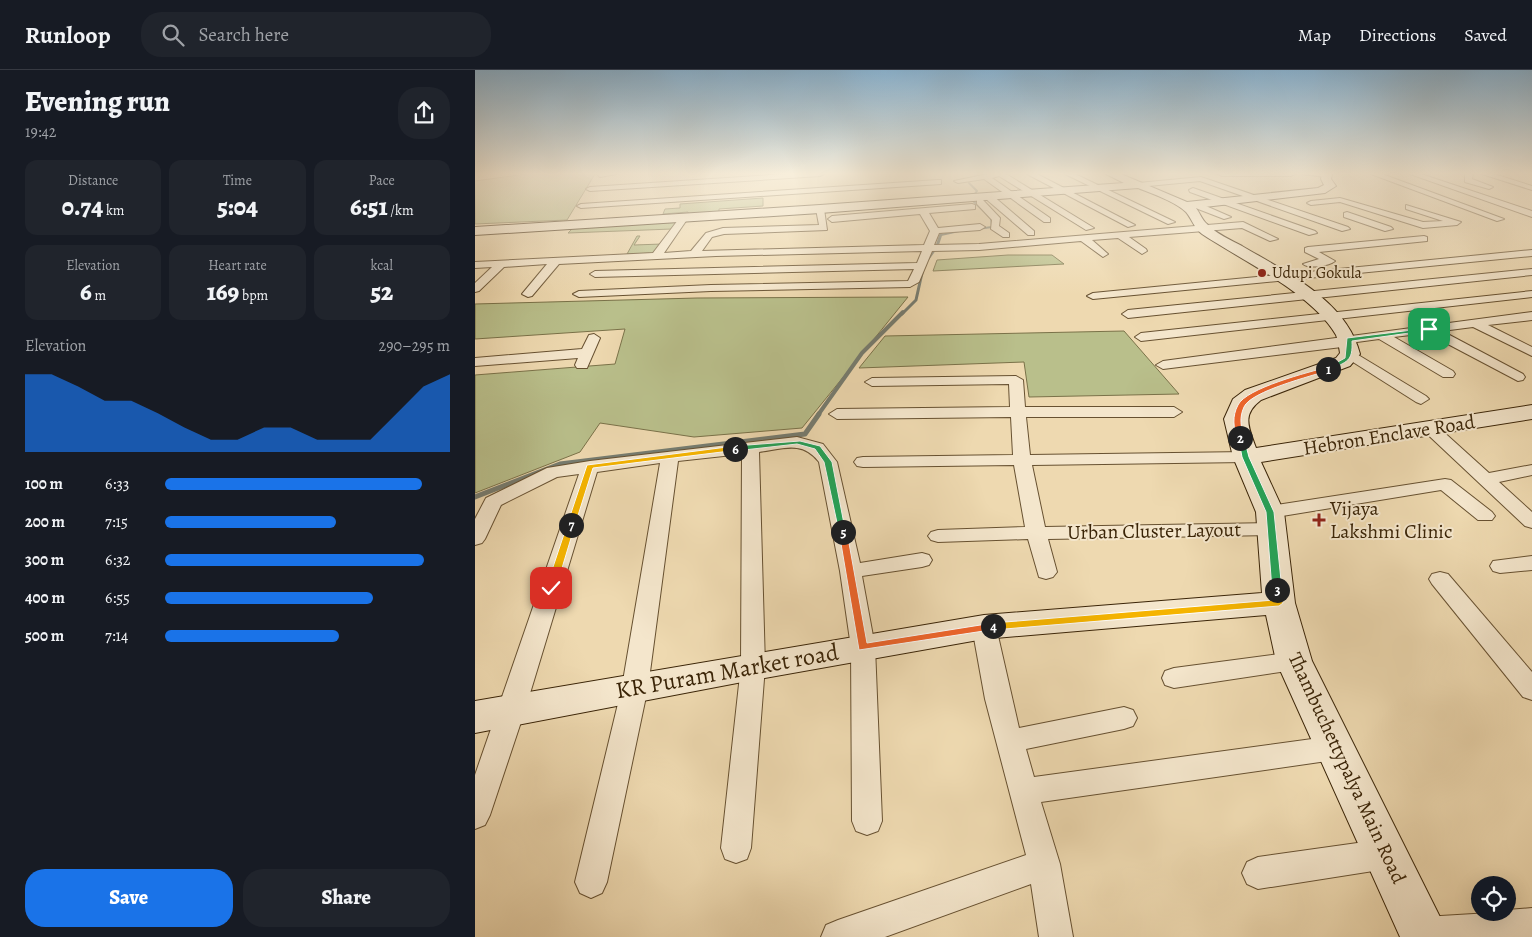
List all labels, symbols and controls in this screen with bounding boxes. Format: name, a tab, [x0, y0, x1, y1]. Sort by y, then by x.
search box	[141, 12, 491, 57]
text: Runloop	[25, 19, 111, 51]
icon: search	[159, 21, 187, 49]
text: Search here	[199, 22, 289, 48]
text: Map	[1298, 23, 1331, 47]
text: Directions	[1359, 23, 1436, 47]
text: Saved	[1464, 23, 1507, 47]
text: Evening run	[25, 83, 170, 121]
button: share	[398, 87, 450, 139]
text: 19:42	[25, 121, 56, 143]
text: Distance	[68, 171, 118, 190]
text: Time	[223, 171, 252, 190]
text: Pace	[369, 171, 395, 190]
text: 0.74	[62, 190, 103, 224]
text: 5:04	[217, 190, 258, 224]
text: 6:51	[350, 190, 388, 224]
text: km	[103, 201, 125, 220]
text: /km	[388, 201, 414, 220]
text: Elevation	[66, 256, 120, 275]
text: Heart rate	[208, 256, 267, 275]
text: kcal	[371, 256, 393, 275]
place label: Udupi Gokula	[1272, 262, 1363, 284]
marker: Udupi Gokula	[1256, 267, 1268, 279]
text: 6	[80, 275, 92, 309]
text: 169	[207, 275, 239, 309]
text: 52	[370, 275, 393, 309]
text: m	[92, 286, 106, 305]
text: bpm	[239, 286, 268, 305]
pin	[1408, 308, 1450, 350]
icon: arrive	[1415, 315, 1443, 343]
text: Elevation	[25, 335, 86, 357]
text: 290–295 m	[379, 335, 450, 357]
pin: 1	[1315, 356, 1341, 382]
text: 1	[1326, 360, 1331, 379]
street label: Hebron Enclave Road	[1301, 408, 1477, 462]
pin: 2	[1227, 426, 1253, 450]
text: 2	[1237, 429, 1244, 448]
pin: 6	[723, 436, 747, 462]
text: 6	[732, 440, 739, 459]
text: 100 m	[25, 473, 63, 495]
text: 6:33	[105, 473, 130, 495]
place label: Vijaya Lakshmi Clinic	[1329, 495, 1452, 545]
text: 200 m	[25, 511, 65, 533]
text: 7:15	[105, 511, 128, 533]
pin: 7	[559, 512, 583, 538]
marker: Vijaya Lakshmi Clinic	[1312, 513, 1326, 527]
text: 7	[569, 516, 574, 535]
street label: Urban Cluster Layout	[1067, 516, 1242, 546]
pin: 5	[831, 520, 855, 544]
text: 5	[841, 523, 846, 542]
text: 300 m	[25, 549, 64, 571]
text: 6:32	[105, 549, 130, 571]
pin	[530, 567, 572, 609]
icon: check	[537, 574, 565, 602]
pin: 3	[1265, 578, 1289, 602]
text: 3	[1274, 581, 1281, 600]
text: 400 m	[25, 587, 65, 609]
text: 6:55	[105, 587, 130, 609]
pin: 4	[981, 614, 1005, 638]
text: 4	[990, 617, 997, 636]
text: 500 m	[25, 625, 64, 647]
text: 7:14	[105, 625, 128, 647]
street label: KR Puram Market road	[613, 636, 841, 706]
street label: Thambuchettypalya Main Road	[1282, 648, 1413, 888]
button: Save	[25, 869, 233, 927]
button: Share	[243, 869, 450, 927]
map controls	[1471, 876, 1516, 921]
button: locate	[1471, 876, 1516, 921]

